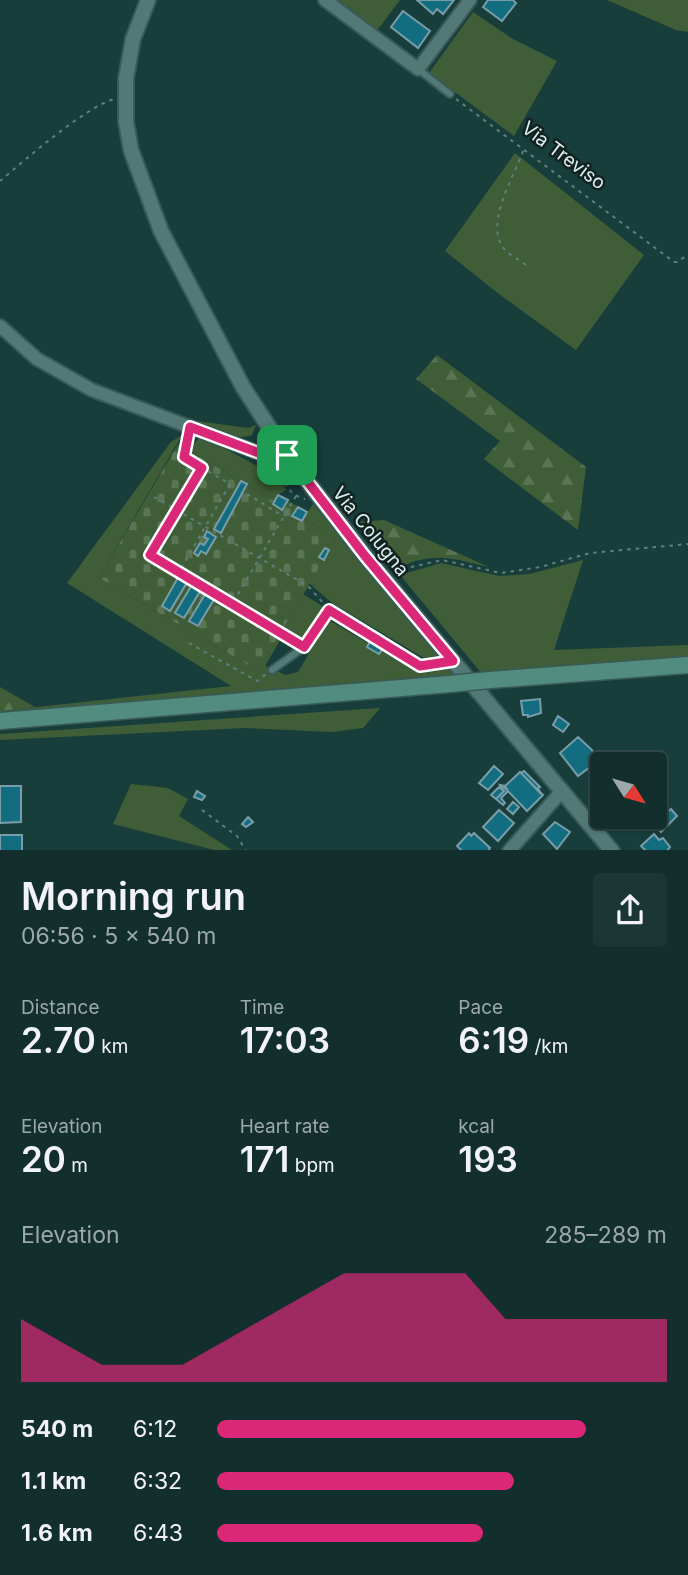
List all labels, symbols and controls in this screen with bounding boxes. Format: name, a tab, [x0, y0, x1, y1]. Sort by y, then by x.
street label: Via Treviso	[517, 116, 610, 194]
pin	[257, 425, 317, 485]
icon: arrive	[268, 436, 306, 474]
street label: Via Colugna	[328, 482, 414, 581]
north arrow	[590, 752, 667, 830]
map controls	[590, 752, 667, 829]
text: Morning run	[21, 873, 246, 919]
button: share	[593, 873, 667, 947]
text: 06:56 · 5 × 540 m	[21, 922, 216, 950]
text: Distance	[21, 996, 99, 1019]
text: Time	[240, 996, 284, 1019]
text: Pace	[458, 996, 503, 1019]
text: 2.70	[21, 1019, 96, 1061]
text: 17:03	[240, 1019, 330, 1061]
text: 6:19	[458, 1019, 529, 1061]
text: km	[96, 1035, 128, 1058]
text: /km	[529, 1035, 568, 1058]
text: Elevation	[21, 1115, 102, 1138]
text: Heart rate	[240, 1115, 330, 1138]
text: kcal	[458, 1115, 495, 1138]
text: 20	[21, 1138, 66, 1180]
text: 171	[240, 1138, 289, 1180]
text: 193	[458, 1138, 518, 1180]
text: m	[66, 1154, 88, 1177]
text: bpm	[289, 1154, 335, 1177]
text: Elevation	[21, 1221, 120, 1249]
text: 285–289 m	[544, 1221, 667, 1249]
text: 540 m	[21, 1415, 93, 1443]
text: 6:12	[133, 1415, 177, 1443]
text: 1.1 km	[21, 1467, 86, 1495]
text: 6:32	[133, 1467, 182, 1495]
text: 1.6 km	[21, 1519, 93, 1547]
text: 6:43	[133, 1519, 183, 1547]

